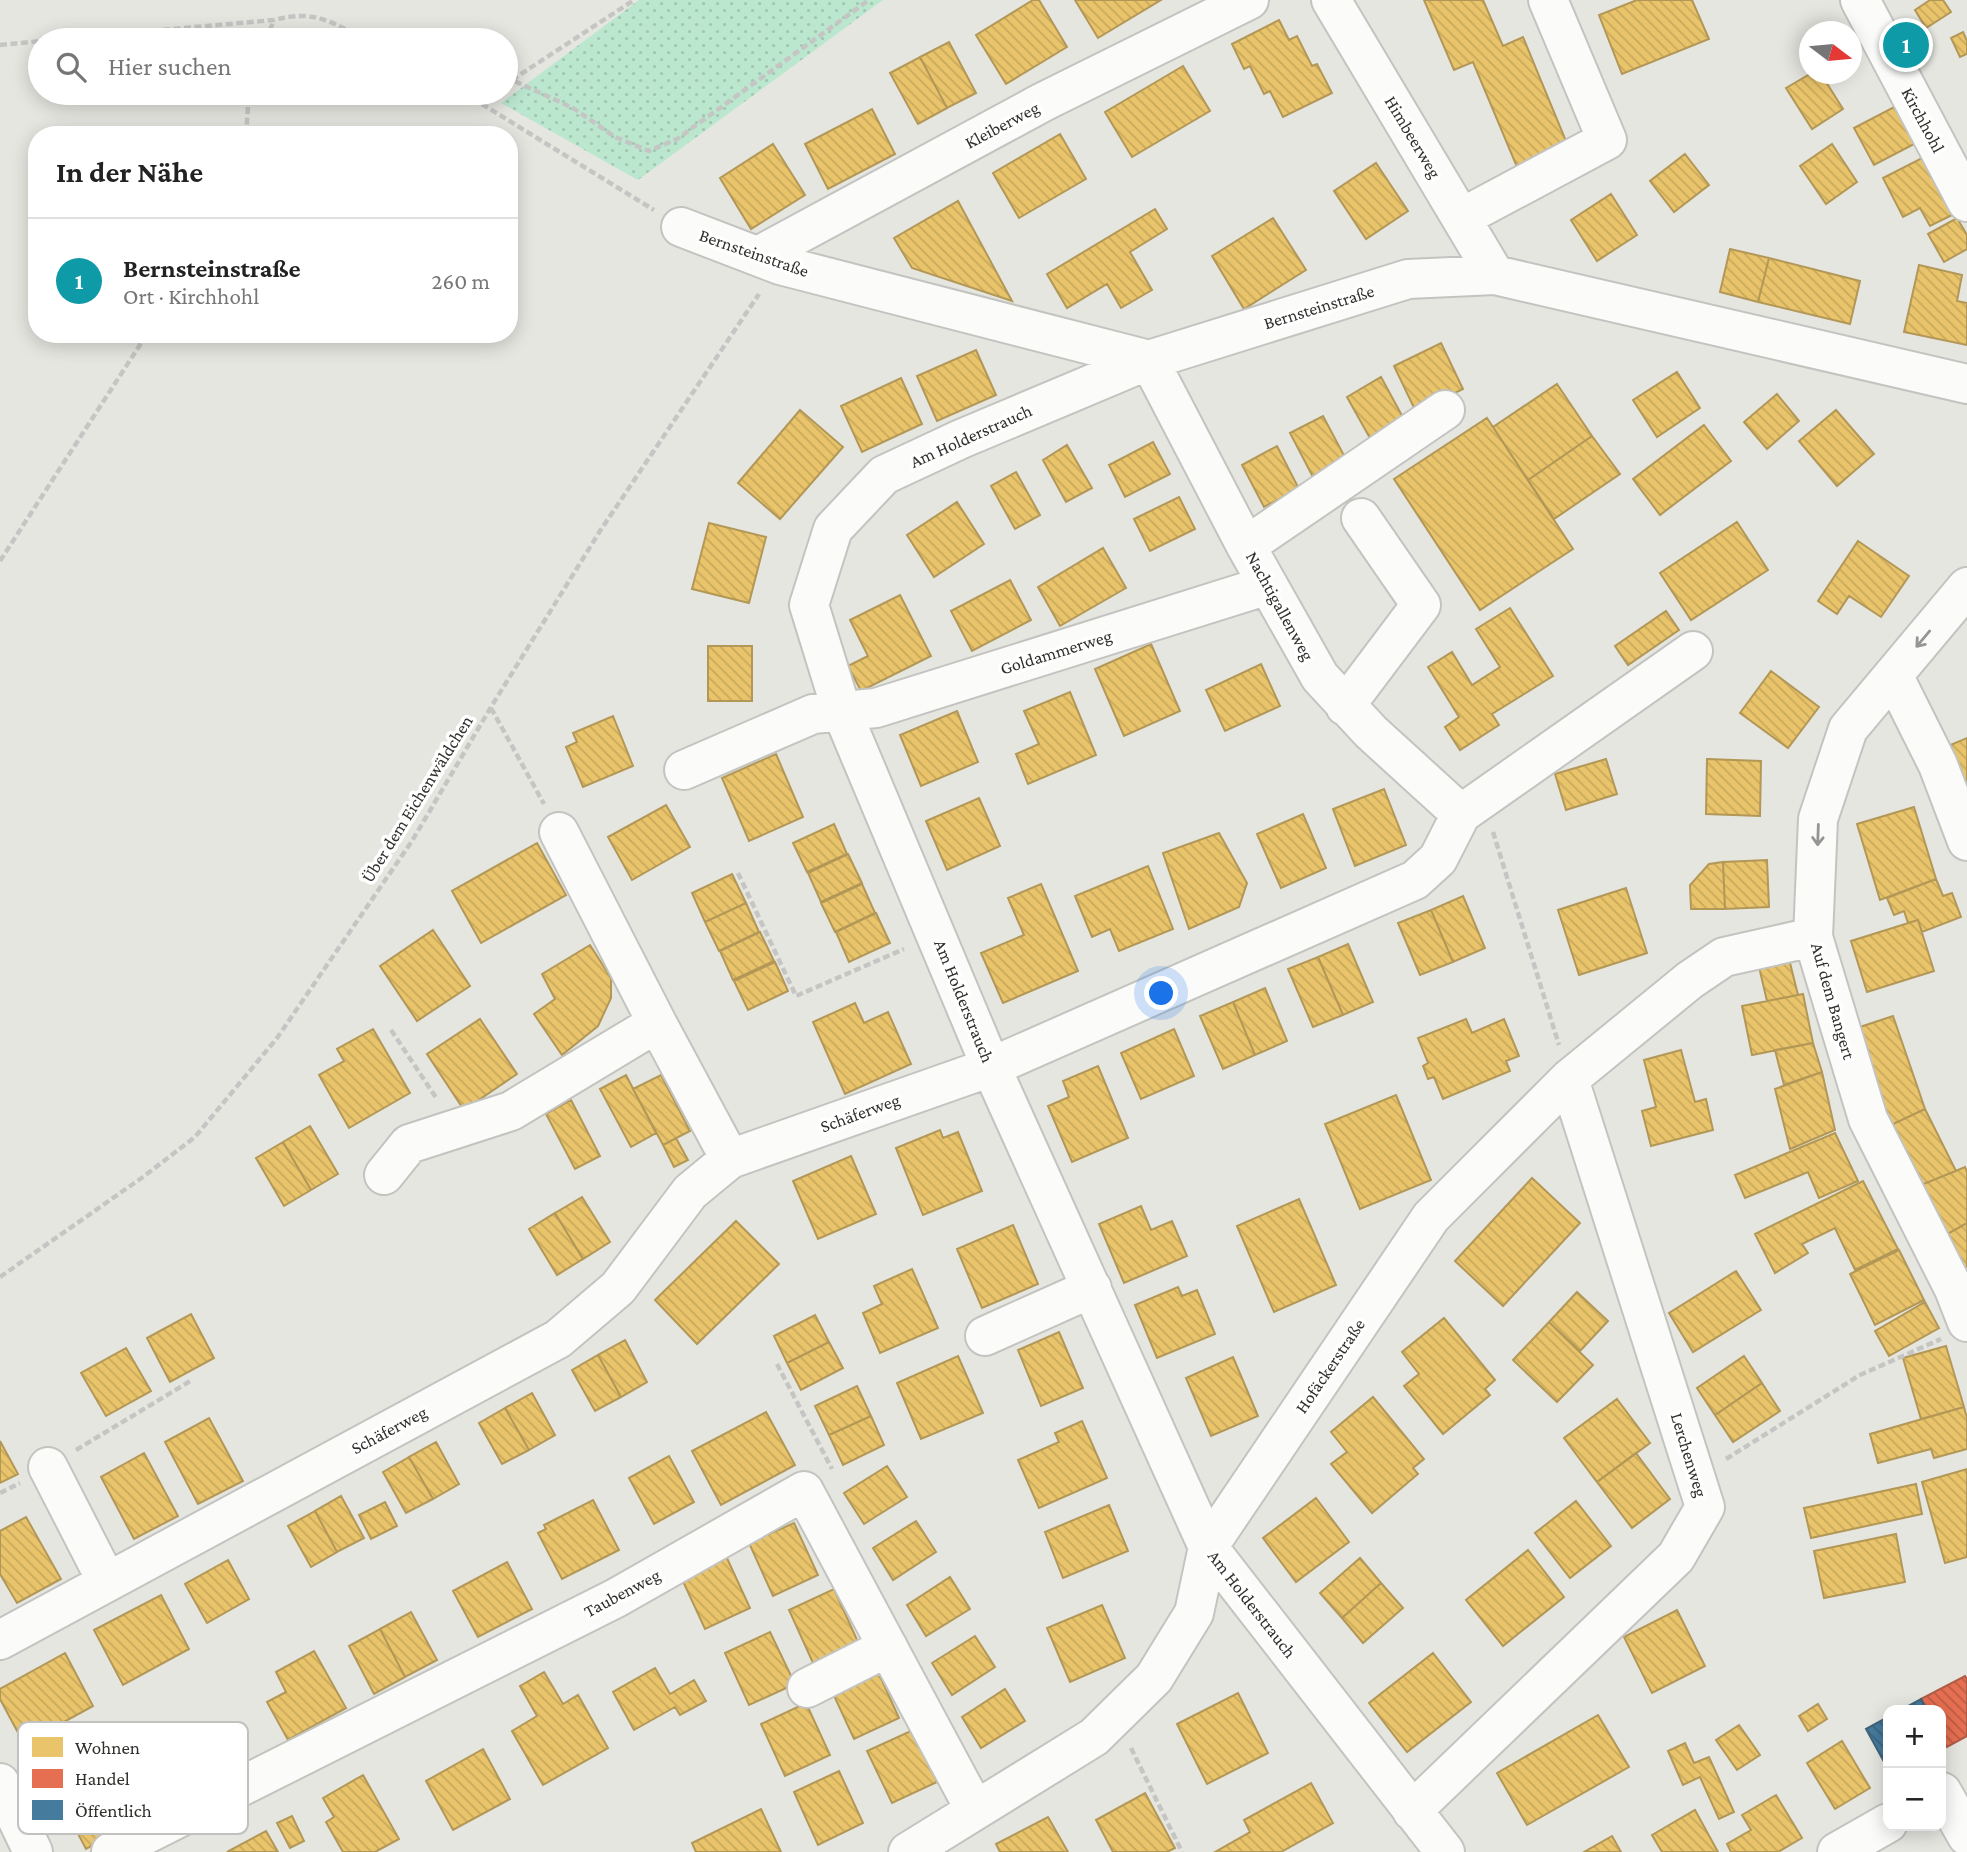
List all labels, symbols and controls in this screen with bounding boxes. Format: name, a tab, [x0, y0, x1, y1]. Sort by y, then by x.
pin: 1	[1883, 19, 1929, 71]
north arrow	[1799, 21, 1862, 84]
search box	[28, 28, 518, 105]
icon: search	[52, 48, 90, 86]
text: Hier suchen	[108, 52, 231, 81]
street label: Kirchhohl	[1897, 84, 1949, 156]
street label: Himbeerweg	[1381, 92, 1445, 182]
street label: Kleiberweg	[962, 97, 1043, 153]
text: In der Nähe	[56, 155, 203, 188]
street label: Bernsteinstraße	[697, 225, 811, 281]
text: Bernsteinstraße	[123, 254, 300, 283]
text: 1	[75, 268, 83, 294]
text: 260 m	[432, 268, 490, 294]
street label: Bernsteinstraße	[1261, 281, 1377, 333]
text: Ort · Kirchhohl	[123, 283, 259, 309]
street label: Am Holderstrauch	[907, 400, 1035, 472]
street label: Nachtigallenweg	[1242, 548, 1318, 664]
street label: Goldammerweg	[998, 625, 1115, 678]
one-way arrow	[1915, 630, 1931, 648]
street label: Über dem Eichenwäldchen	[357, 712, 477, 886]
one-way arrow	[1811, 823, 1824, 846]
street label: Am Holderstrauch	[930, 936, 998, 1066]
street label: Auf dem Bangert	[1807, 940, 1859, 1063]
your location	[1144, 976, 1178, 1010]
street label: Schäferweg	[818, 1089, 903, 1137]
street label: Hofäckerstraße	[1291, 1315, 1369, 1417]
street label: Schäferweg	[348, 1402, 431, 1458]
street label: Lerchenweg	[1667, 1410, 1711, 1500]
street label: Am Holderstrauch	[1204, 1546, 1300, 1662]
street label: Taubenweg	[580, 1564, 664, 1621]
map controls	[1883, 1705, 1946, 1831]
button: +	[1883, 1705, 1946, 1768]
legend	[18, 1722, 248, 1834]
text: Wohnen	[75, 1737, 140, 1758]
text: Handel	[75, 1768, 130, 1789]
button: −	[1883, 1768, 1946, 1831]
text: Öffentlich	[75, 1800, 152, 1821]

